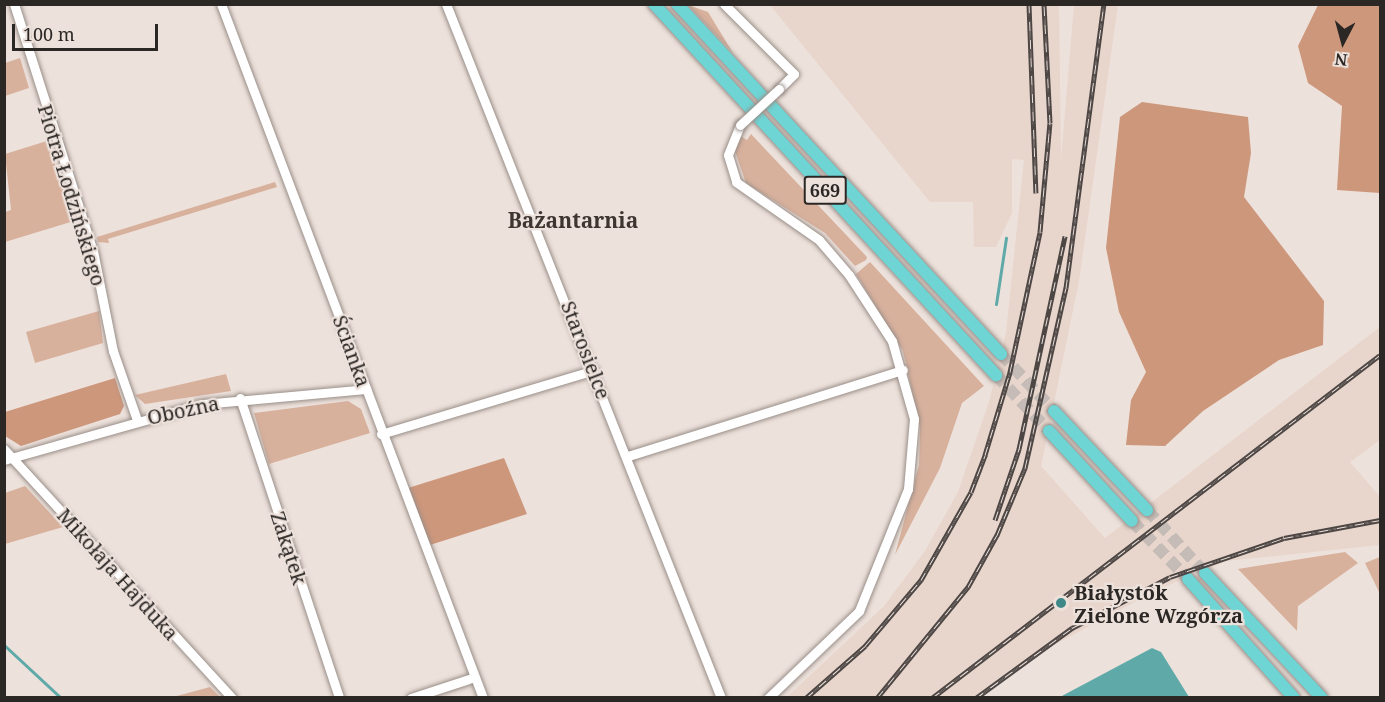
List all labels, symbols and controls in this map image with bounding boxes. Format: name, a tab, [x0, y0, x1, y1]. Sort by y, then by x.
scale bar	[15, 12, 160, 50]
north arrow	[1313, 12, 1373, 72]
text: 100 m	[23, 22, 75, 46]
text: N	[1334, 48, 1349, 72]
street label: Piotra Łodzińskiego	[33, 101, 111, 289]
road number: 669	[802, 175, 848, 205]
district label: Bażantarnia	[508, 207, 638, 233]
street label: Starosielce	[556, 298, 616, 402]
street label: Ścianka	[328, 312, 376, 390]
street label: Oboźna	[145, 391, 221, 429]
street label: Mikołaja Hajduka	[52, 503, 184, 645]
street label: Zakątek	[266, 508, 312, 588]
place label: Białystok Zielone Wzgórza	[1074, 580, 1243, 627]
marker: Białystok Zielone Wzgórza	[1052, 594, 1070, 612]

